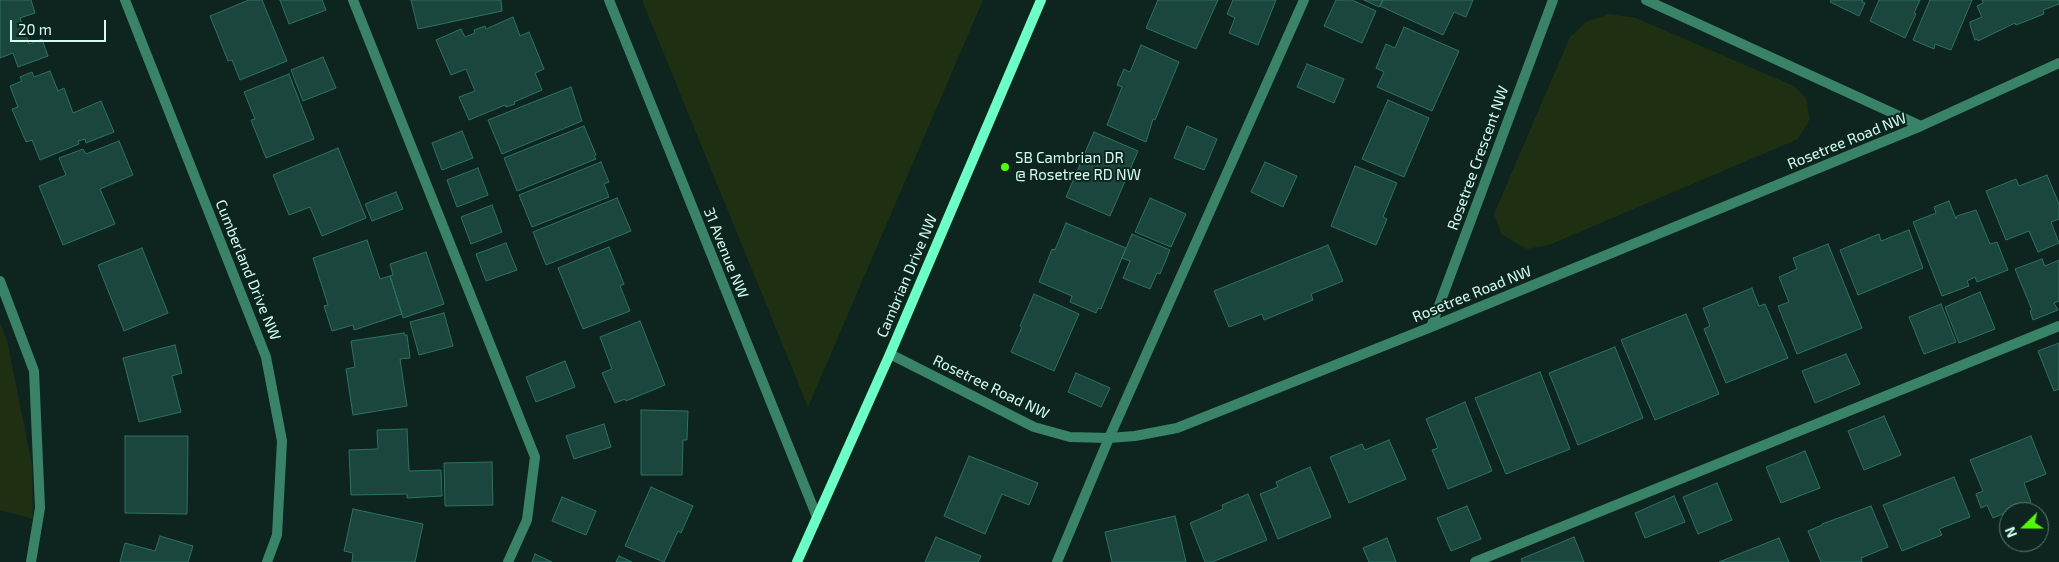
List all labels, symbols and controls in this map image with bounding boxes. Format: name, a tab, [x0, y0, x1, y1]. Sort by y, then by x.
scale bar	[12, 10, 109, 42]
text: 20 m	[18, 20, 52, 38]
street label: Rosetree Crescent NW	[1444, 83, 1512, 233]
street label: Rosetree Road NW	[1785, 109, 1909, 173]
place label: SB Cambrian DR @ Rosetree RD NW	[1015, 149, 1141, 184]
marker: SB Cambrian DR @ Rosetree RD NW	[999, 161, 1011, 173]
street label: Cumberland Drive NW	[212, 197, 284, 343]
street label: 31 Avenue NW	[700, 205, 752, 301]
street label: Cambrian Drive NW	[873, 212, 941, 340]
street label: Rosetree Road NW	[1410, 262, 1534, 326]
street label: Rosetree Road NW	[930, 351, 1052, 423]
north arrow	[1999, 502, 2049, 552]
text: N	[2001, 525, 2020, 540]

